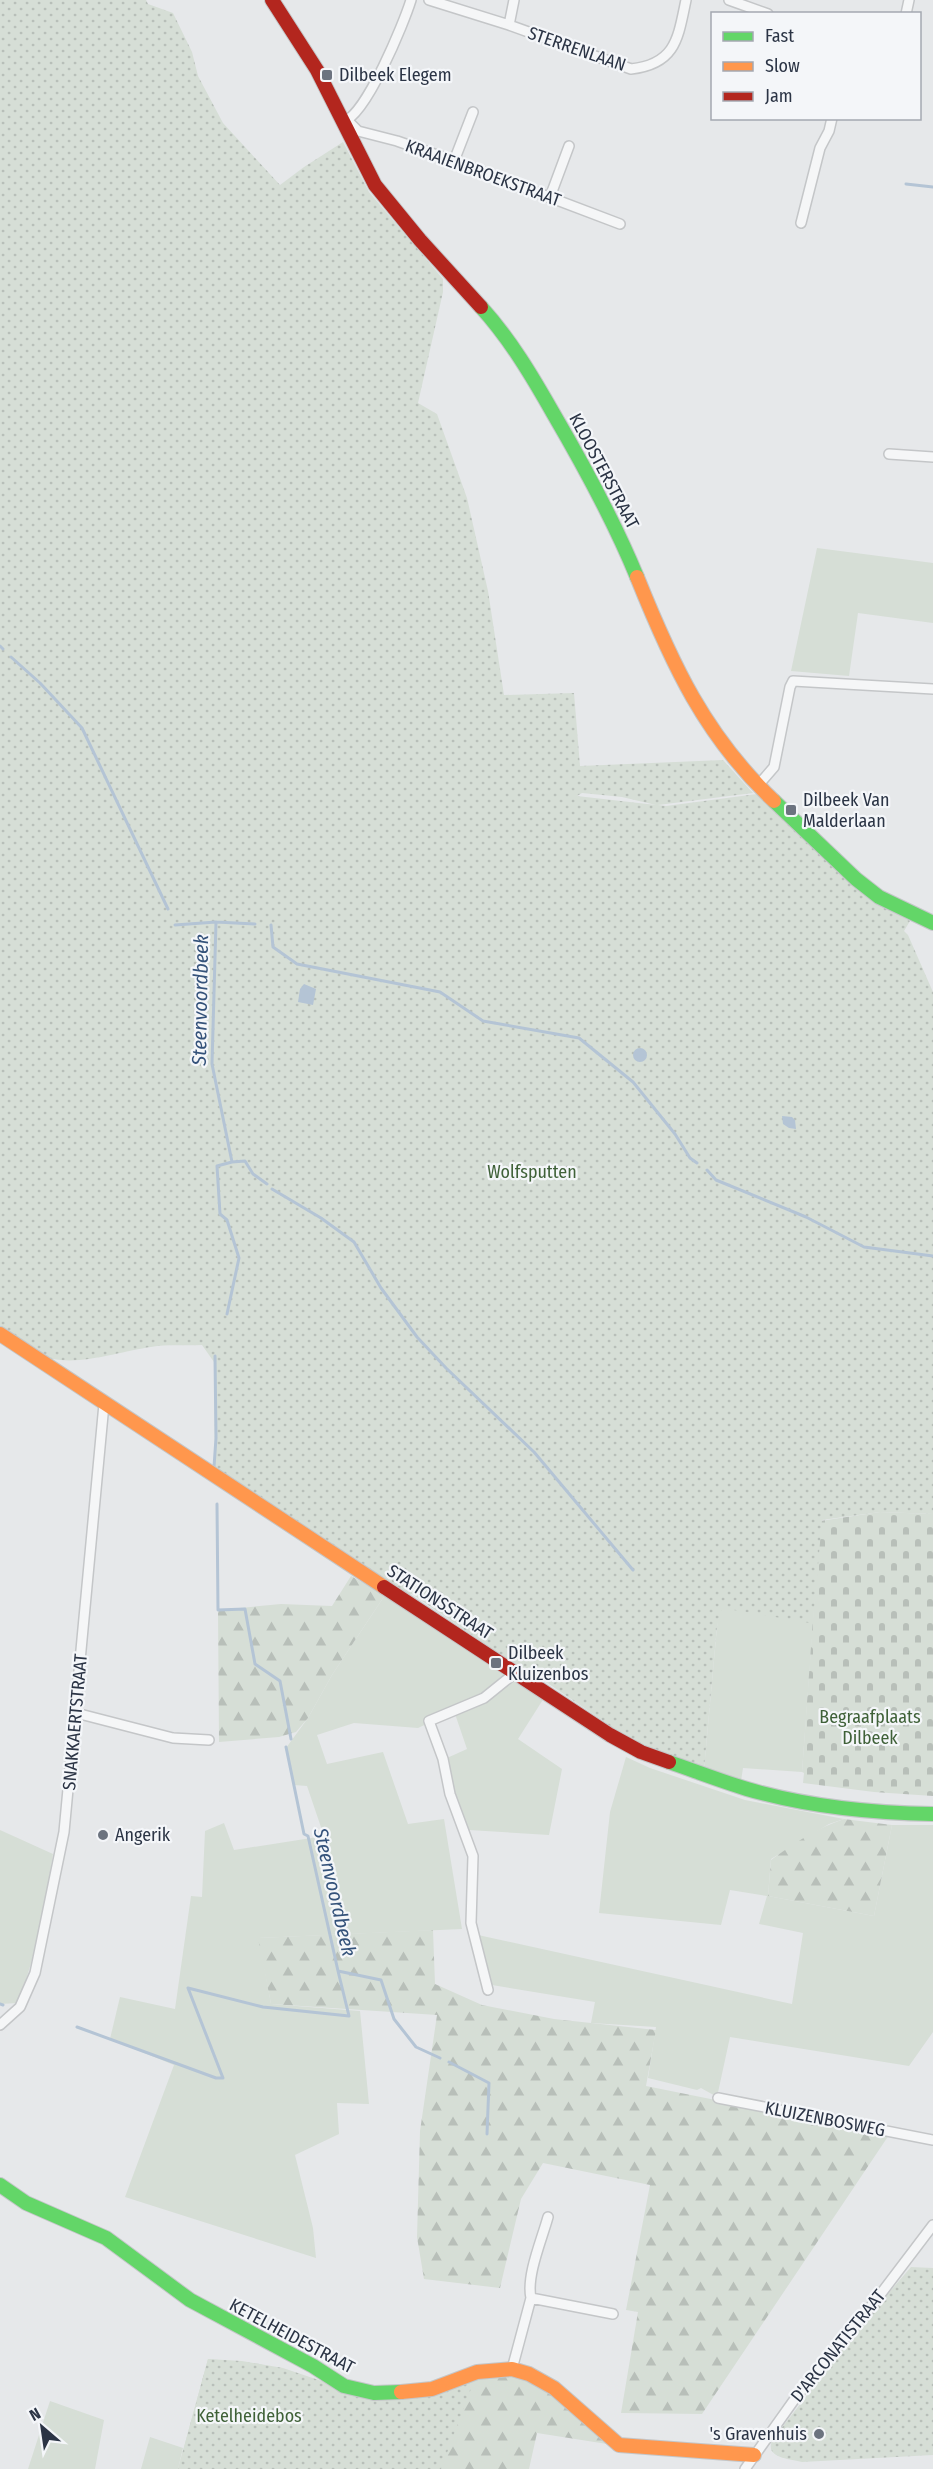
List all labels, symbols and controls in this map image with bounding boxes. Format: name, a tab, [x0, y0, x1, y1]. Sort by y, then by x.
legend	[711, 12, 921, 120]
street label: STERRENLAAN	[525, 22, 629, 76]
text: Fast	[765, 25, 794, 47]
text: Slow	[765, 55, 800, 77]
place label: Dilbeek Elegem	[339, 64, 452, 86]
marker: Dilbeek Elegem	[320, 68, 334, 82]
text: Jam	[765, 85, 793, 107]
street label: KRAAIENBROEKSTRAAT	[402, 135, 564, 212]
street label: KLOOSTERSTRAAT	[564, 410, 644, 533]
place label: Dilbeek Van Malderlaan	[803, 789, 889, 832]
marker: Dilbeek Van Malderlaan	[784, 803, 798, 817]
water label: Steenvoordbeek	[187, 934, 213, 1067]
park label: Wolfsputten	[487, 1161, 577, 1183]
street label: STATIONSSTRAAT	[383, 1560, 498, 1645]
place label: Dilbeek Kluizenbos	[508, 1642, 589, 1685]
street label: SNAKKAERTSTRAAT	[58, 1652, 92, 1791]
marker: Dilbeek Kluizenbos	[489, 1656, 503, 1670]
park label: Begraafplaats Dilbeek	[819, 1706, 921, 1749]
place label: Angerik	[115, 1824, 171, 1846]
water label: Steenvoordbeek	[308, 1824, 361, 1959]
marker: Angerik	[96, 1828, 110, 1842]
street label: KLUIZENBOSWEG	[763, 2097, 887, 2141]
street label: D'ARCONATISTRAAT	[786, 2285, 890, 2407]
street label: KETELHEIDESTRAAT	[226, 2294, 359, 2379]
north arrow	[12, 2397, 72, 2457]
text: N	[26, 2404, 44, 2425]
park label: Ketelheidebos	[196, 2405, 302, 2427]
place label: 's Gravenhuis	[710, 2423, 807, 2445]
marker: 's Gravenhuis	[812, 2427, 826, 2441]

